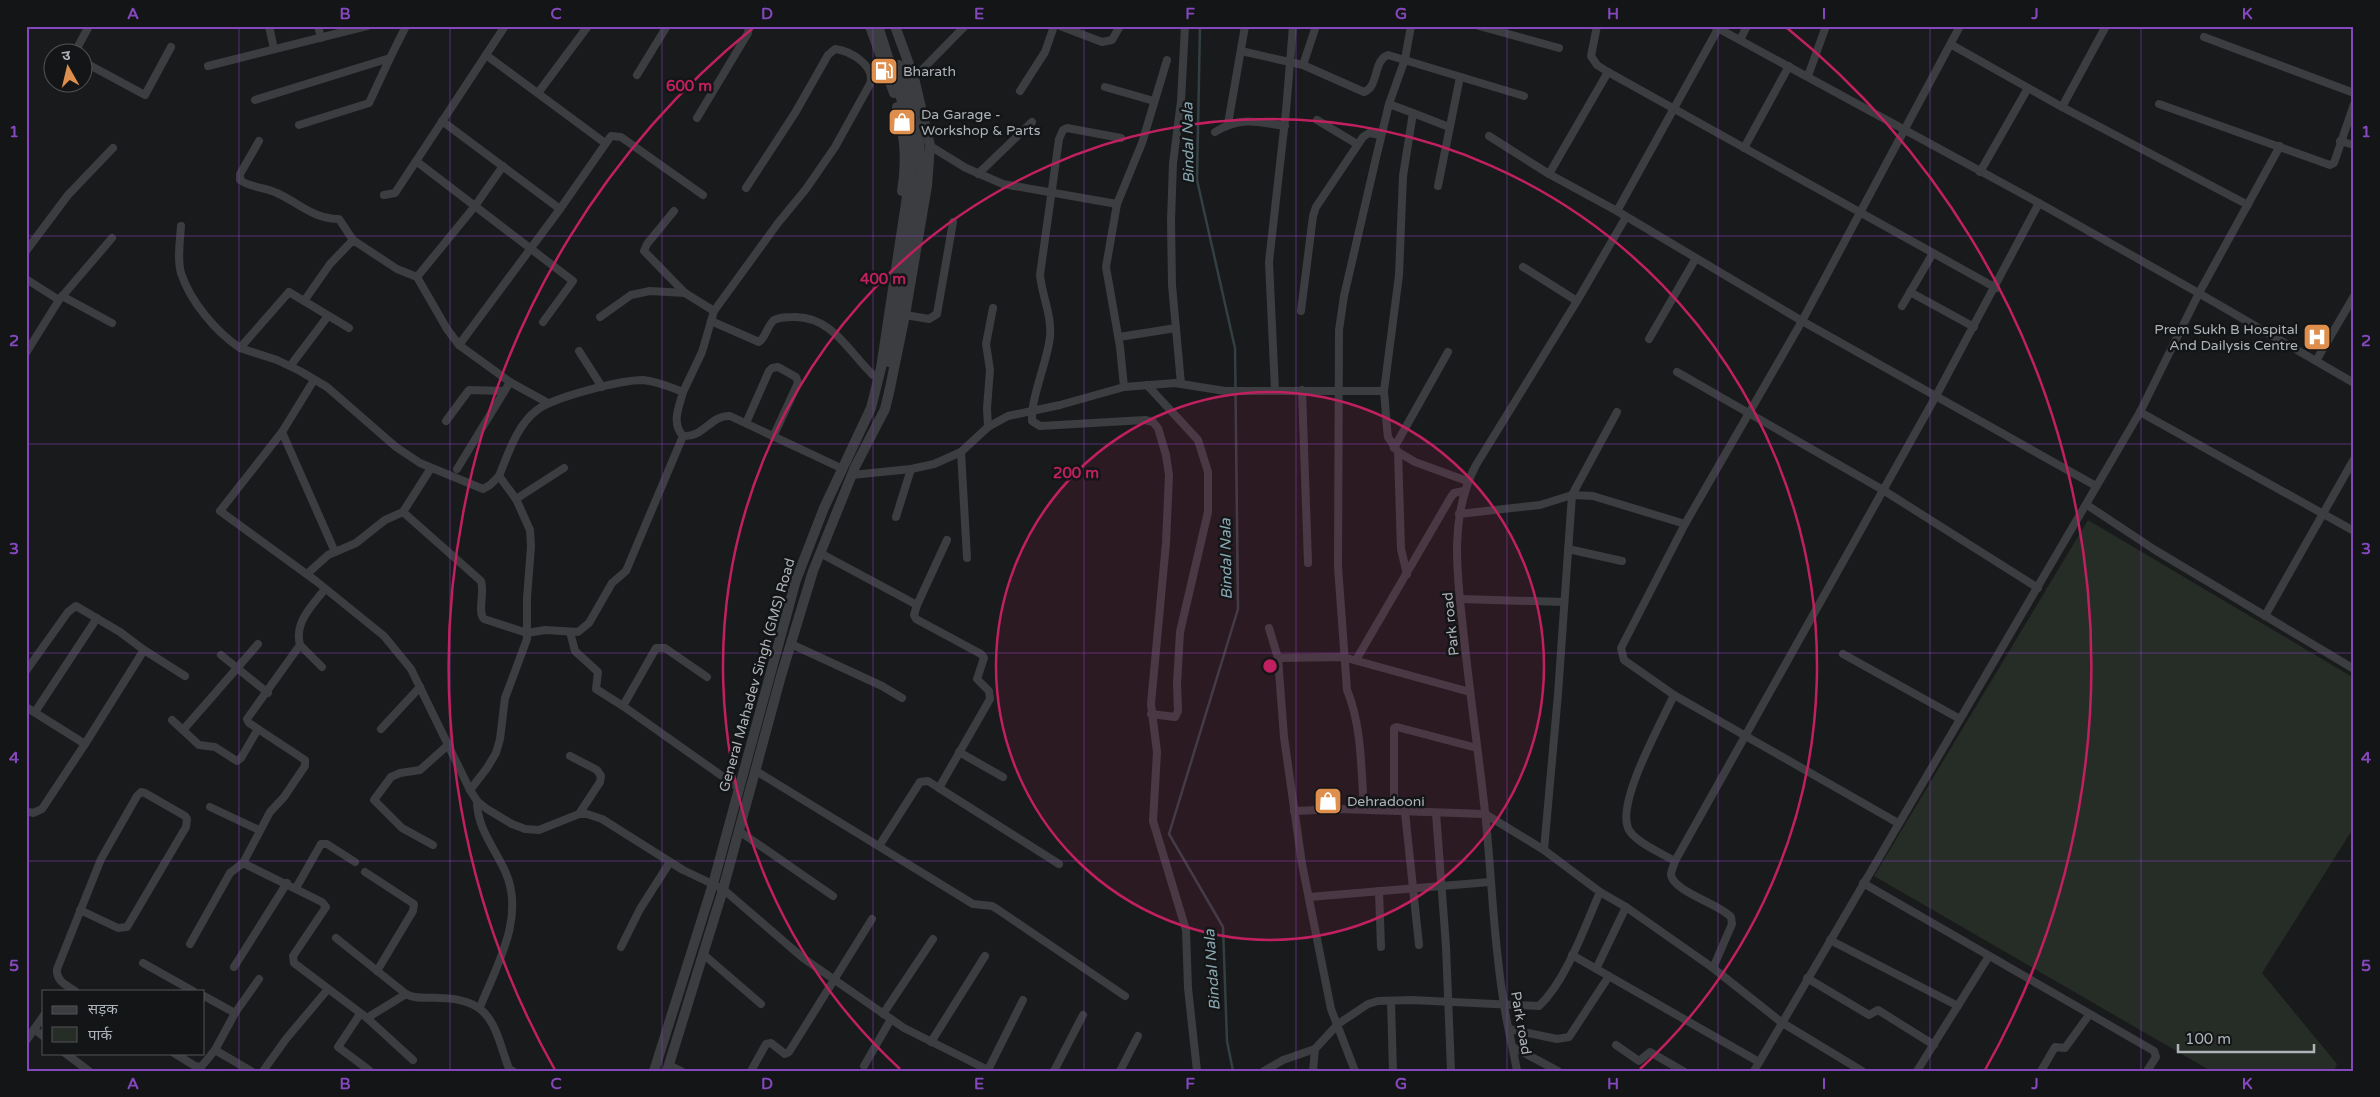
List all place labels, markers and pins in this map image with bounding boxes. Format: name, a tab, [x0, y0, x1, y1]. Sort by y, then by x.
fuel station icon: Bharath	[869, 56, 899, 86]
place label: Bharath	[903, 63, 956, 80]
place label: Da Garage - Workshop & Parts	[921, 106, 1041, 139]
shop icon: Da Garage - Workshop & Parts	[887, 107, 917, 137]
place label: Prem Sukh B Hospital And Dailysis Centre	[2154, 321, 2298, 354]
hospital icon: Prem Sukh B Hospital And Dailysis Centre	[2302, 322, 2332, 352]
centre of rings	[1261, 657, 1279, 675]
shop icon: Dehradooni	[1313, 786, 1343, 816]
place label: Dehradooni	[1347, 793, 1425, 810]

